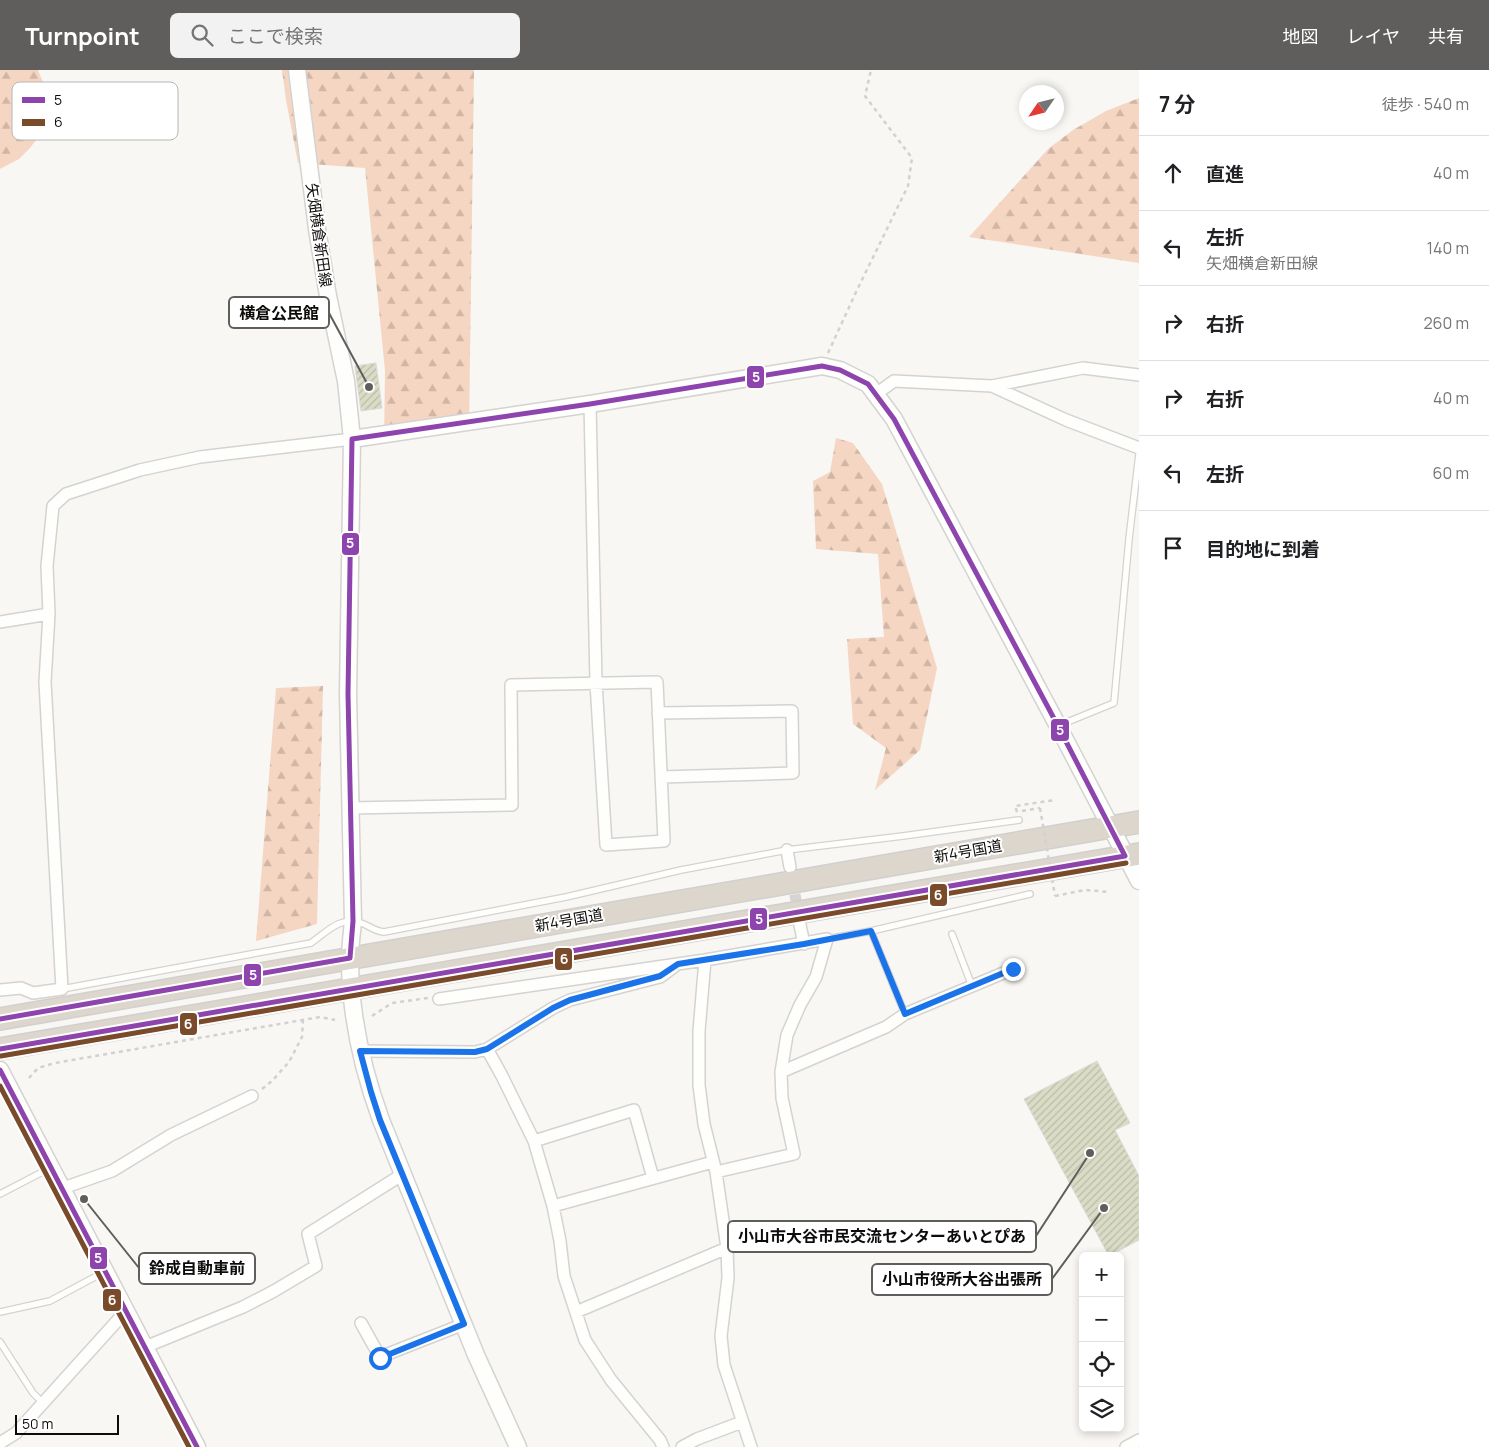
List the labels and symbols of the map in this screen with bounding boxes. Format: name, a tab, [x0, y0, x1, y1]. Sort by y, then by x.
legend	[12, 82, 178, 140]
north arrow	[1019, 85, 1064, 130]
text: 5	[54, 90, 62, 109]
text: 6	[54, 112, 63, 131]
street label: 矢畑横倉新田線	[301, 182, 337, 288]
callout: 横倉公民館	[229, 297, 329, 328]
text: 横倉公民館	[239, 302, 319, 324]
line badge: 5	[746, 365, 765, 389]
text: 5	[752, 367, 760, 386]
line badge: 5	[341, 532, 360, 556]
text: 5	[346, 533, 354, 552]
line badge: 5	[1050, 718, 1070, 742]
text: 5	[1056, 720, 1064, 739]
street label: 新4号国道	[932, 835, 1004, 867]
line badge: 6	[929, 883, 948, 907]
text: 6	[934, 885, 942, 904]
street label: 新4号国道	[533, 904, 605, 936]
line badge: 5	[749, 907, 768, 931]
text: 5	[755, 909, 763, 928]
line badge: 6	[554, 947, 573, 971]
text: 6	[560, 949, 568, 968]
route end	[1002, 958, 1025, 981]
line badge: 5	[243, 963, 262, 987]
text: 5	[249, 965, 257, 984]
line badge: 6	[179, 1012, 198, 1036]
text: 6	[184, 1014, 192, 1033]
callout: 小山市大谷市民交流センターあいとぴあ	[728, 1221, 1036, 1252]
text: 小山市大谷市民交流センターあいとぴあ	[738, 1225, 1026, 1247]
line badge: 5	[89, 1246, 108, 1270]
text: 5	[94, 1248, 102, 1267]
callout: 鈴成自動車前	[139, 1253, 255, 1284]
text: 鈴成自動車前	[149, 1257, 245, 1279]
callout: 小山市役所大谷出張所	[872, 1264, 1052, 1295]
text: 小山市役所大谷出張所	[882, 1268, 1042, 1290]
line badge: 6	[102, 1288, 122, 1312]
text: 6	[108, 1290, 116, 1309]
route start	[369, 1347, 392, 1370]
scale bar	[15, 1412, 119, 1435]

